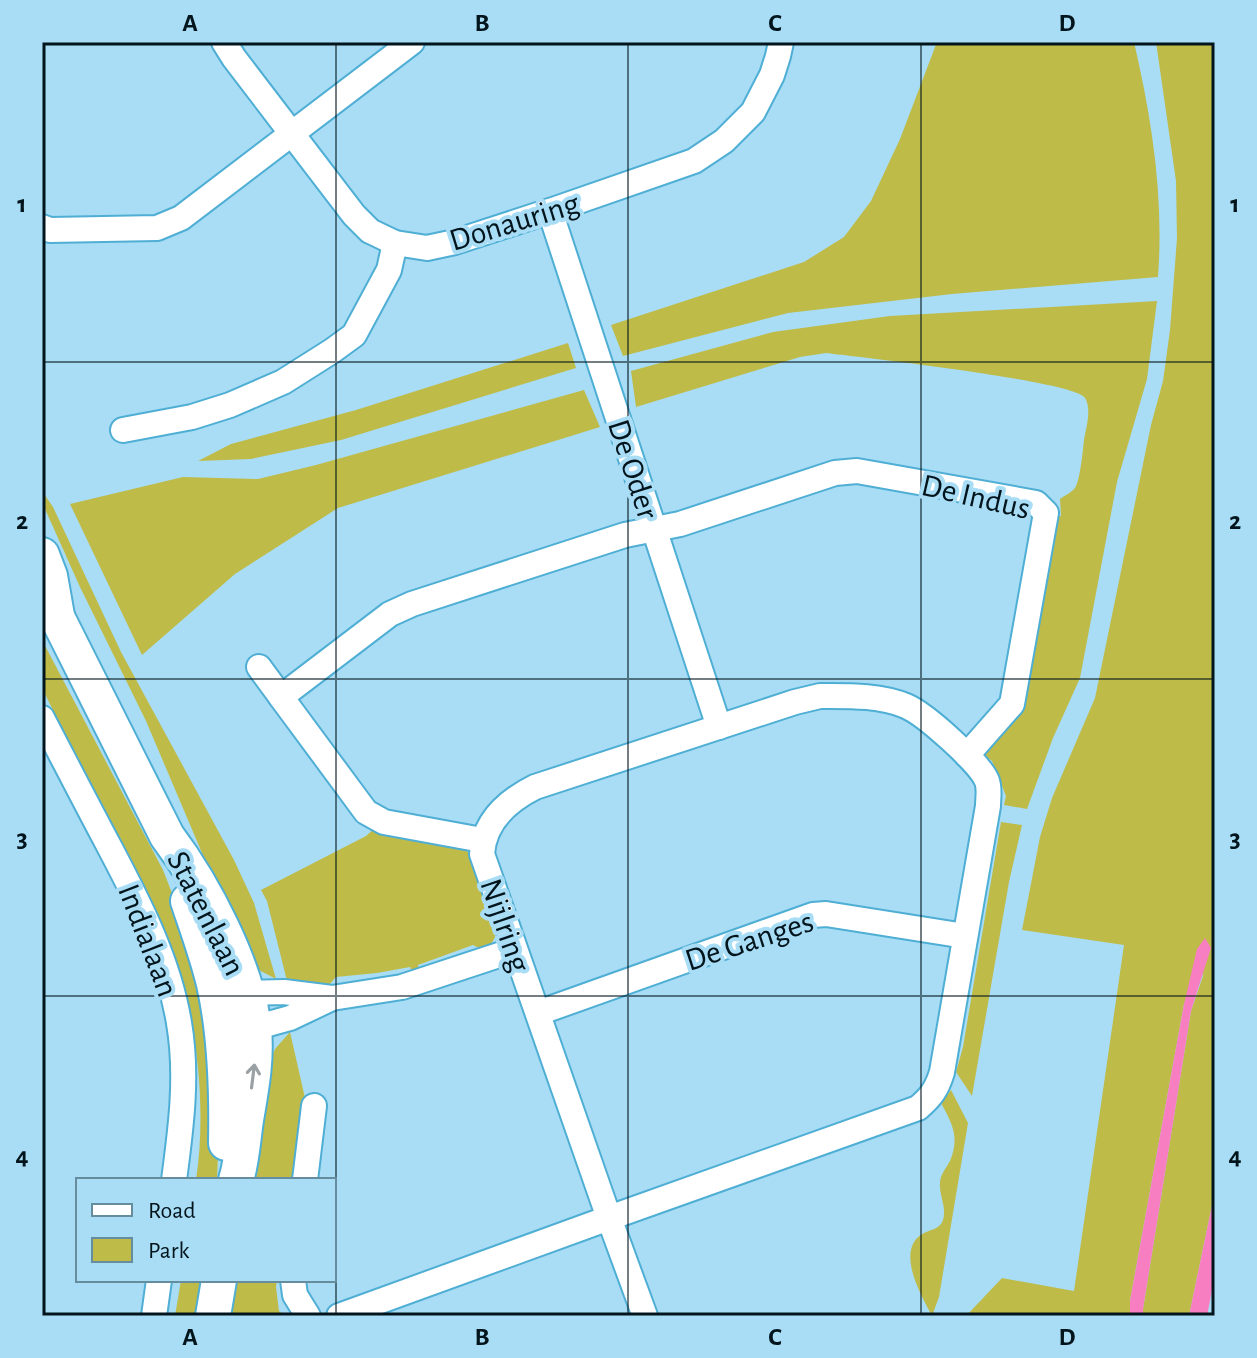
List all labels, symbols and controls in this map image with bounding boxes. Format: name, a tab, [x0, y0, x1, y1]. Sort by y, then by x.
text: A	[182, 10, 198, 36]
text: B	[474, 10, 490, 36]
text: C	[768, 10, 782, 36]
text: D	[1058, 10, 1076, 36]
street label: Donauring	[446, 187, 583, 257]
text: 1	[17, 191, 27, 217]
text: 1	[1230, 191, 1240, 217]
street label: De Oder	[602, 416, 664, 524]
street label: De Indus	[918, 469, 1033, 525]
text: 2	[16, 508, 28, 534]
text: 2	[1229, 508, 1241, 534]
text: 3	[16, 826, 28, 852]
text: 3	[1229, 826, 1241, 852]
street label: Statenlaan	[161, 846, 251, 981]
street label: Nijlring	[474, 875, 536, 976]
street label: Indialaan	[112, 880, 184, 1001]
street label: De Ganges	[681, 905, 817, 977]
one-way arrow	[246, 1063, 261, 1089]
text: 4	[15, 1143, 29, 1169]
text: 4	[1228, 1143, 1242, 1169]
legend	[76, 1178, 336, 1282]
text: Road	[148, 1199, 196, 1223]
text: Park	[148, 1239, 189, 1263]
text: A	[182, 1324, 198, 1350]
text: B	[474, 1324, 490, 1350]
text: C	[768, 1324, 782, 1350]
text: D	[1058, 1324, 1076, 1350]

